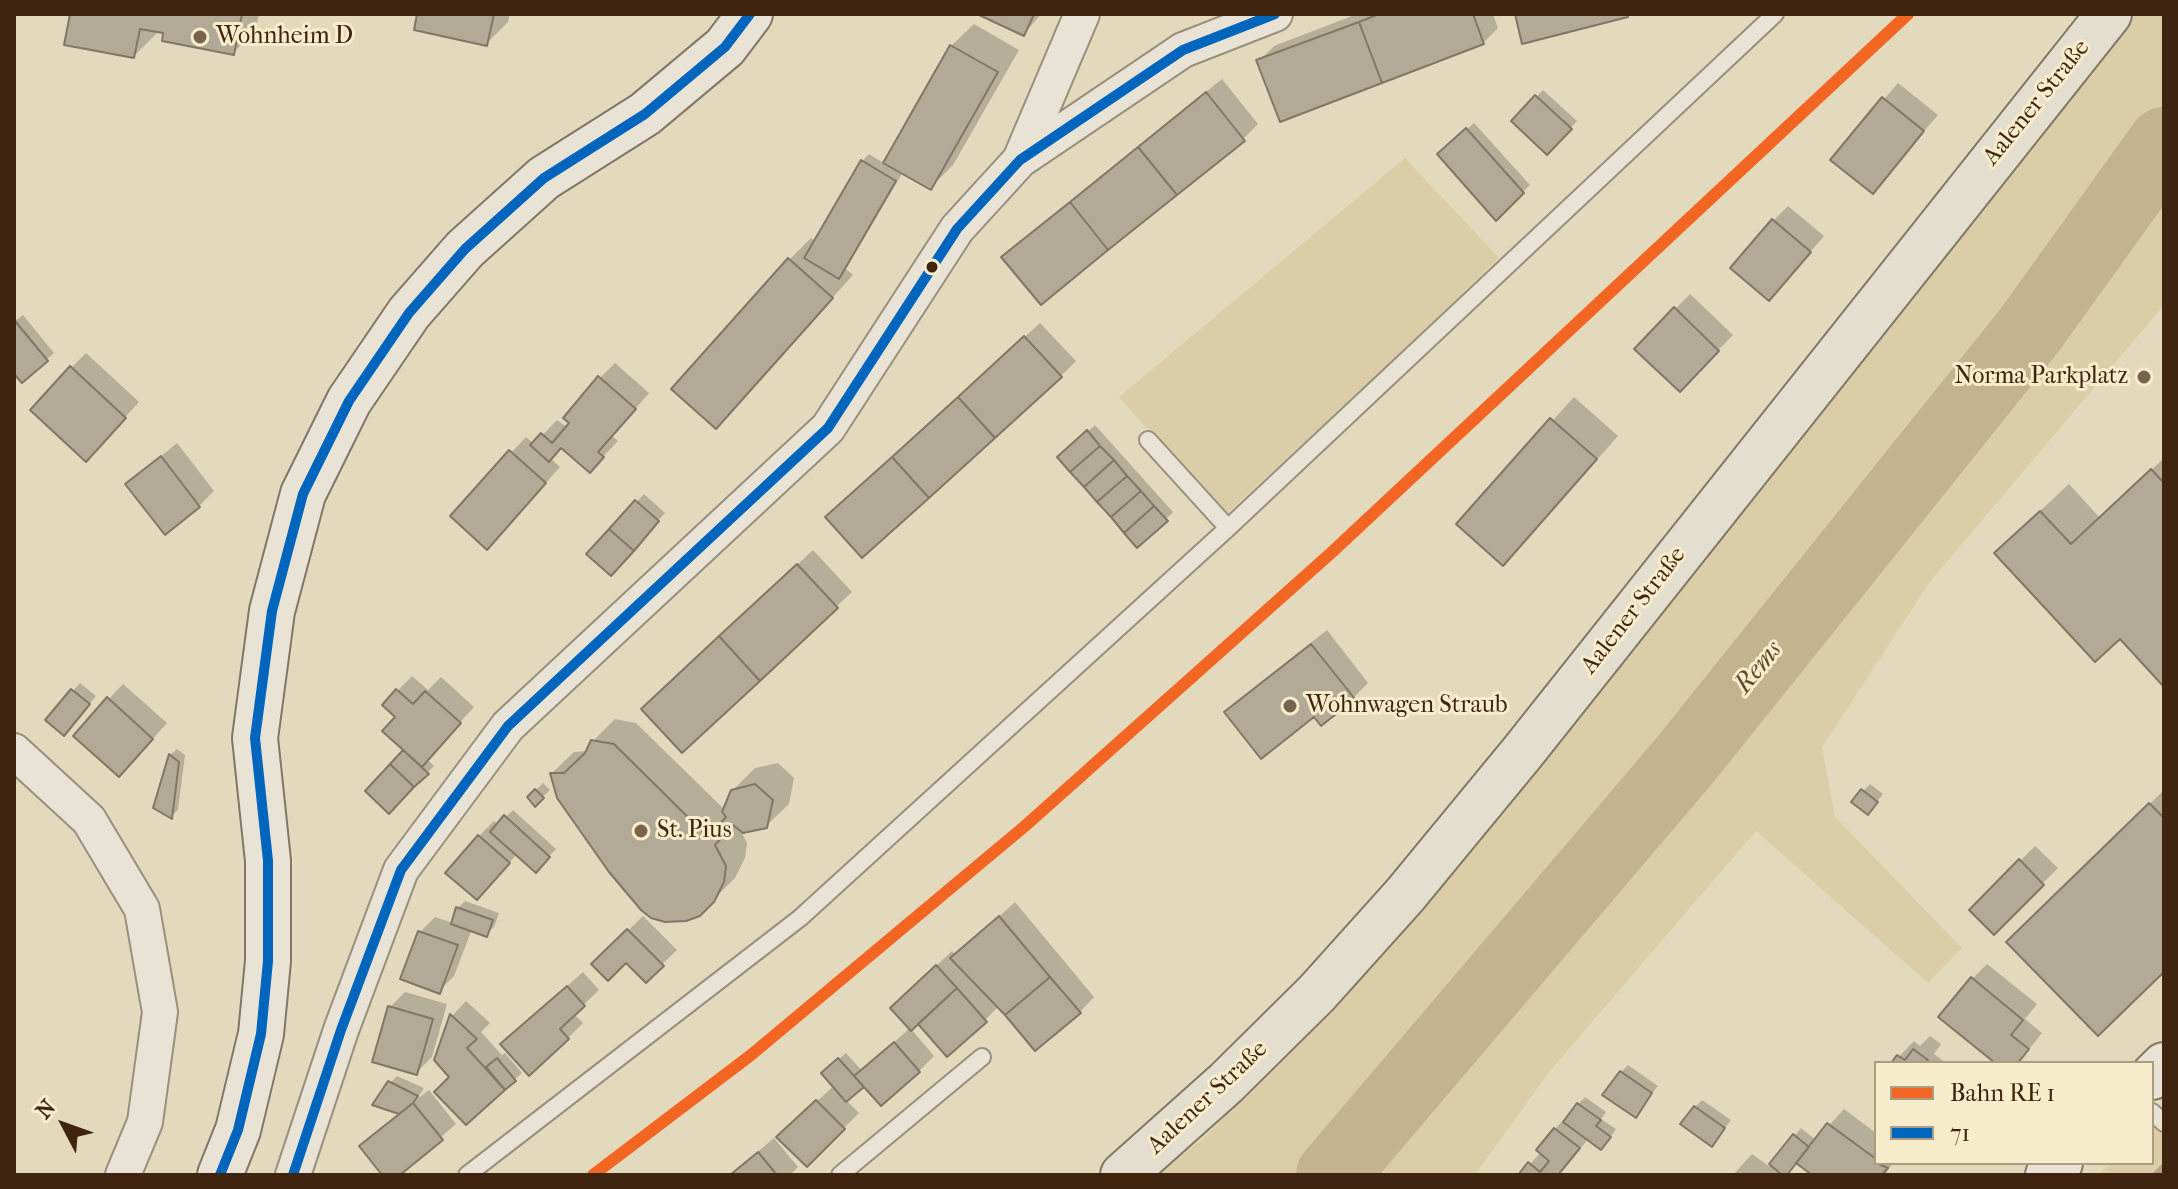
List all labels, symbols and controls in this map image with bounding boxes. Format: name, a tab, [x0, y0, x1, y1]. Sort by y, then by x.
place label: Wohnheim D	[216, 23, 353, 51]
marker: Wohnheim D	[191, 28, 209, 46]
street label: Aalener Straße	[1978, 34, 2096, 172]
unlabelled marker	[924, 259, 940, 275]
place label: Norma Parkplatz	[1954, 363, 2128, 391]
marker: Norma Parkplatz	[2135, 368, 2153, 386]
street label: Aalener Straße	[1575, 542, 1693, 680]
water label: Rems	[1729, 636, 1789, 700]
place label: Wohnwagen Straub	[1306, 692, 1508, 720]
marker: Wohnwagen Straub	[1281, 697, 1299, 715]
place label: St. Pius	[657, 817, 732, 845]
marker: St. Pius	[632, 822, 650, 840]
street label: Aalener Straße	[1142, 1035, 1274, 1161]
legend	[1874, 1061, 2154, 1165]
text: Bahn RE 1	[1950, 1079, 2055, 1107]
north arrow	[24, 1085, 104, 1165]
text: N	[31, 1094, 61, 1124]
text: 71	[1950, 1119, 1970, 1147]

